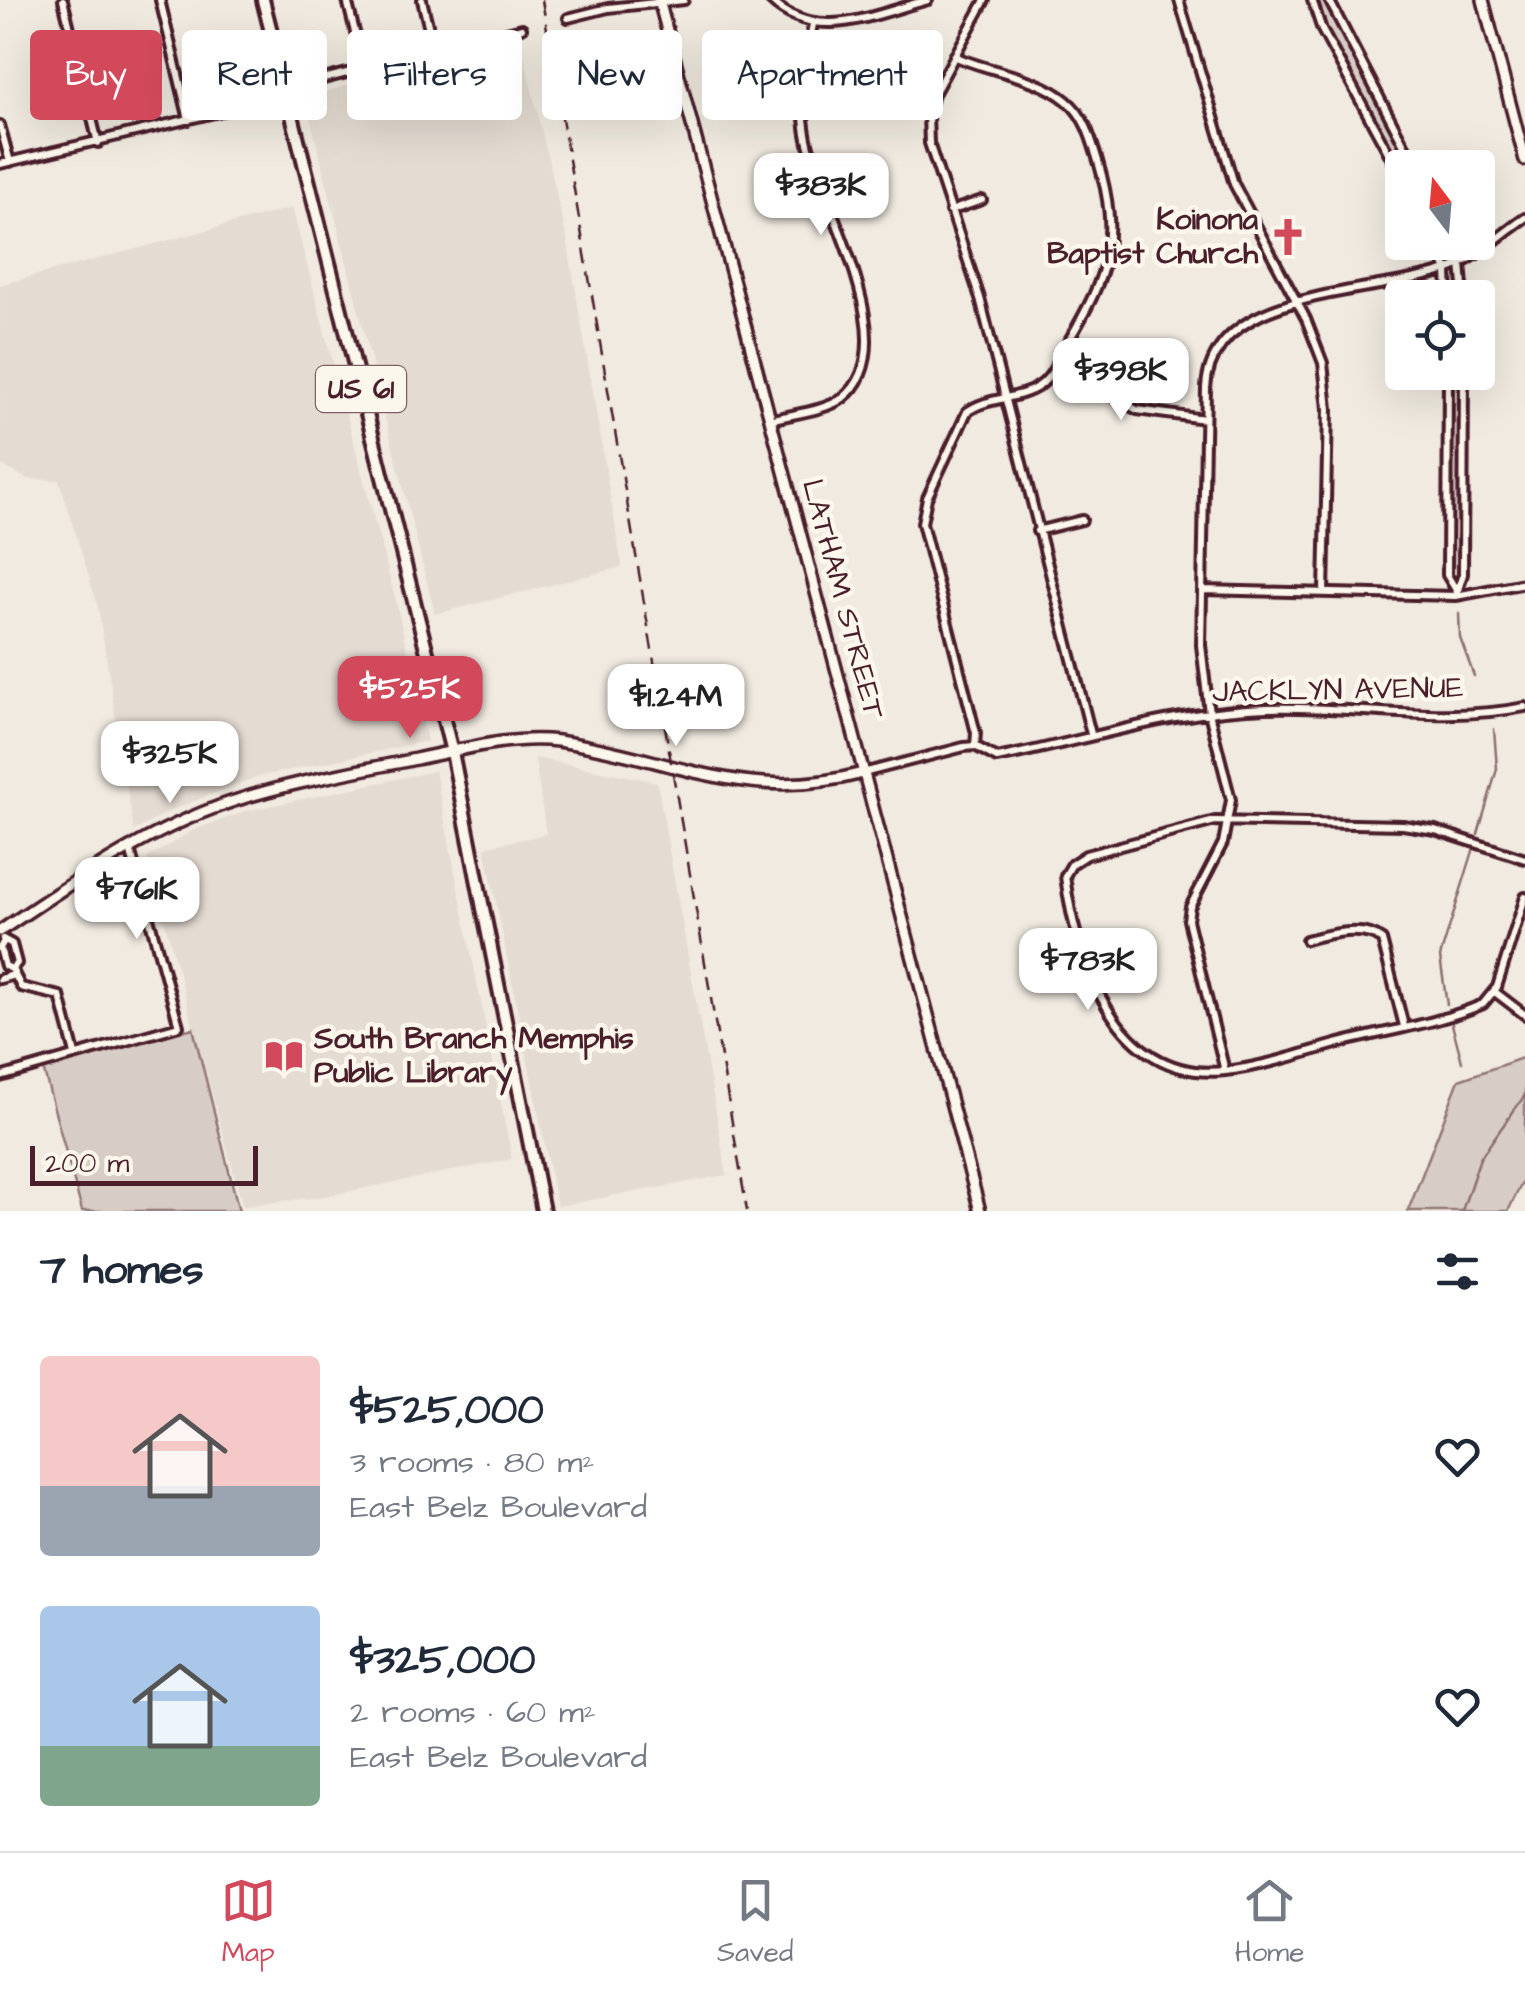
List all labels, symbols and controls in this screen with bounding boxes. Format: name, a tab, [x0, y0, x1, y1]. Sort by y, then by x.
chip: Buy	[30, 30, 162, 120]
chip: Rent	[182, 30, 327, 120]
chip: Filters	[347, 30, 522, 120]
chip: New	[542, 30, 682, 120]
chip: Apartment	[702, 30, 943, 120]
north arrow	[1385, 150, 1495, 260]
map controls	[1385, 150, 1495, 390]
pin: $383K	[751, 153, 891, 238]
text: $383K	[776, 163, 866, 208]
place label: Koinona Baptist Church	[1047, 199, 1259, 276]
church icon: Koinona Baptist Church	[1267, 216, 1309, 258]
button: locate	[1385, 280, 1495, 390]
pin: $398K	[1051, 338, 1191, 423]
text: $398K	[1075, 348, 1167, 393]
road number: US 61	[316, 366, 406, 412]
street label: LATHAM STREET	[791, 475, 895, 724]
pin: $525K	[340, 656, 480, 741]
pin: $1.24M	[595, 664, 757, 749]
text: $525K	[360, 666, 460, 711]
street label: JACKLYN AVENUE	[1212, 667, 1464, 713]
text: $1.24M	[630, 674, 722, 719]
pin: $325K	[100, 721, 240, 806]
text: $325K	[123, 731, 217, 776]
pin: $761K	[67, 857, 207, 942]
text: $761K	[96, 867, 178, 912]
pin: $783K	[1018, 928, 1158, 1013]
text: $783K	[1041, 938, 1135, 983]
place label: South Branch Memphis Public Library	[313, 1018, 634, 1096]
library icon: South Branch Memphis Public Library	[263, 1035, 305, 1077]
scale bar	[30, 1141, 258, 1186]
text: 200 m	[45, 1144, 129, 1183]
text: 7 homes	[40, 1242, 204, 1300]
icon: filters	[1430, 1244, 1485, 1299]
text: $525,000	[350, 1382, 544, 1440]
icon: home	[120, 1396, 240, 1516]
icon: heart	[1430, 1429, 1485, 1484]
text: 3 rooms · 80 m²	[350, 1440, 595, 1485]
text: East Belz Boulevard	[350, 1485, 647, 1530]
text: $325,000	[350, 1632, 535, 1690]
icon: home	[120, 1646, 240, 1766]
icon: heart	[1430, 1679, 1485, 1734]
text: 2 rooms · 60 m²	[350, 1690, 596, 1735]
text: East Belz Boulevard	[350, 1735, 647, 1780]
tab: Map	[221, 1873, 276, 1972]
tab: Saved	[717, 1873, 793, 1972]
tab: Home	[1235, 1873, 1304, 1972]

